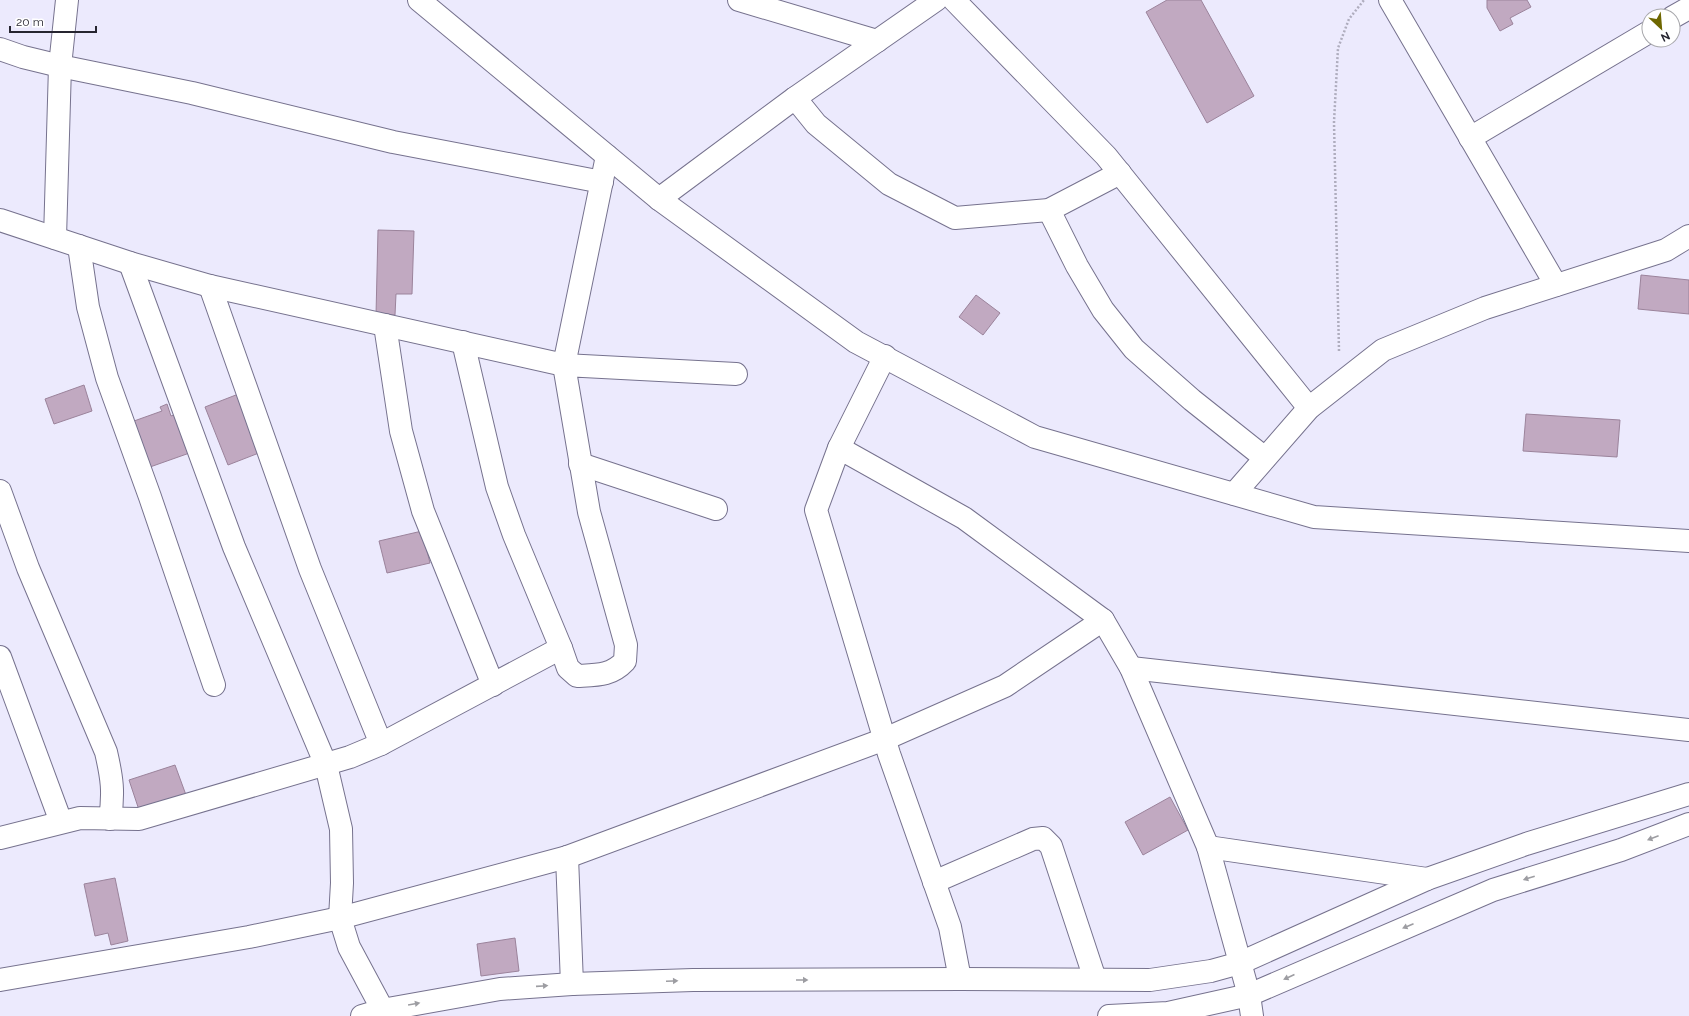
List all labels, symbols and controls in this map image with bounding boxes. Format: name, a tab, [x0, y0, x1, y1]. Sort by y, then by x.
scale bar	[10, 8, 96, 34]
north arrow	[1641, 8, 1681, 48]
text: 20 m	[16, 15, 44, 29]
text: N	[1659, 29, 1672, 44]
one-way arrow	[1646, 836, 1658, 842]
one-way arrow	[1523, 876, 1535, 882]
one-way arrow	[1402, 923, 1414, 929]
one-way arrow	[1283, 974, 1294, 980]
one-way arrow	[796, 977, 809, 983]
one-way arrow	[666, 978, 679, 984]
one-way arrow	[536, 982, 548, 989]
one-way arrow	[408, 1001, 420, 1007]

